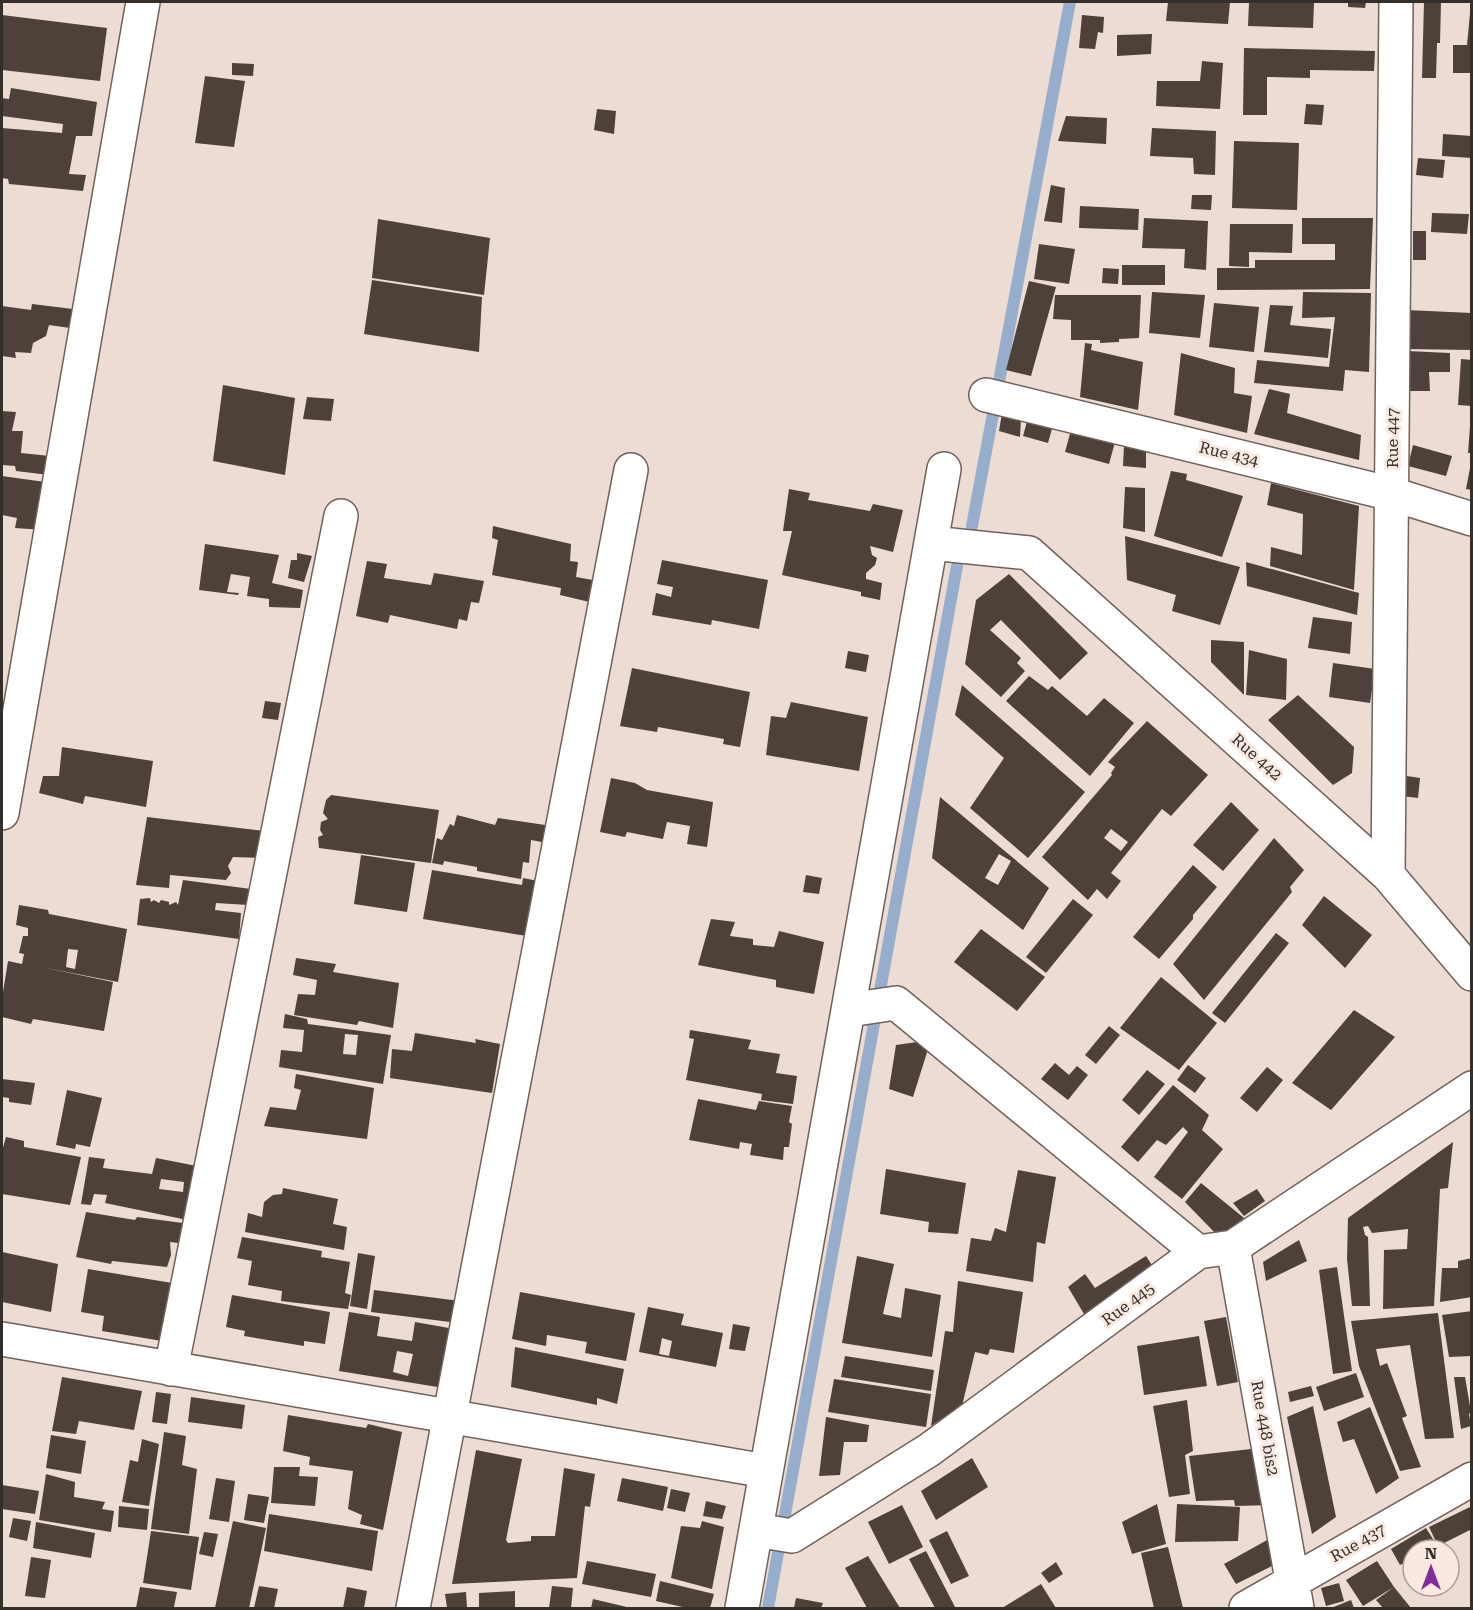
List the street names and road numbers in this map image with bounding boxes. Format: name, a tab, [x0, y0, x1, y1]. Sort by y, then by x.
street label: Rue 447	[1383, 408, 1402, 468]
street label: Rue 434	[1197, 437, 1261, 471]
street label: Rue 442	[1228, 730, 1286, 784]
street label: Rue 445	[1098, 1279, 1158, 1329]
street label: Rue 448 bis2	[1247, 1379, 1283, 1477]
street label: Rue 437	[1327, 1520, 1389, 1566]

